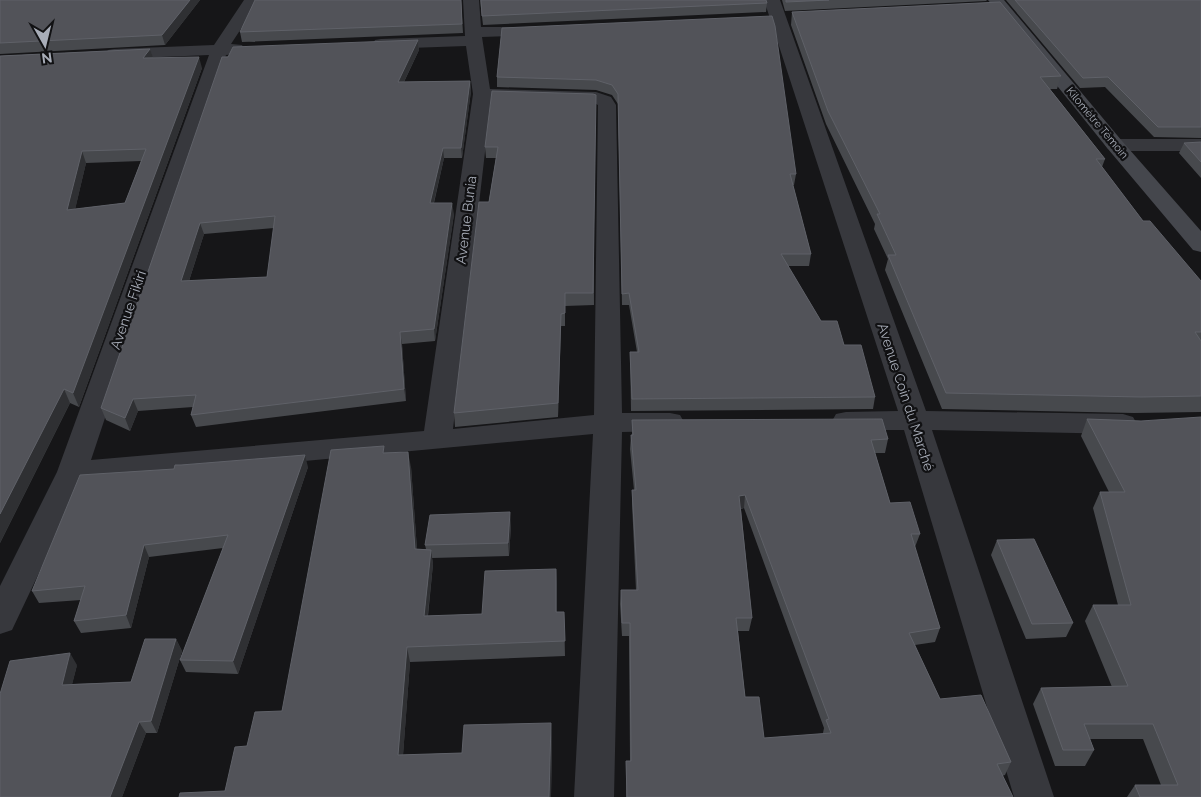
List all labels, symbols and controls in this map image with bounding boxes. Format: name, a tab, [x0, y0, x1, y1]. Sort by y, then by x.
north arrow	[20, 20, 70, 70]
text: N	[40, 49, 53, 67]
street label: Kilomètre Témoin	[1063, 85, 1131, 161]
street label: Avenue Bunia	[453, 175, 479, 265]
street label: Avenue Fikiri	[107, 268, 149, 352]
street label: Avenue Coin du Marché	[875, 321, 937, 473]

